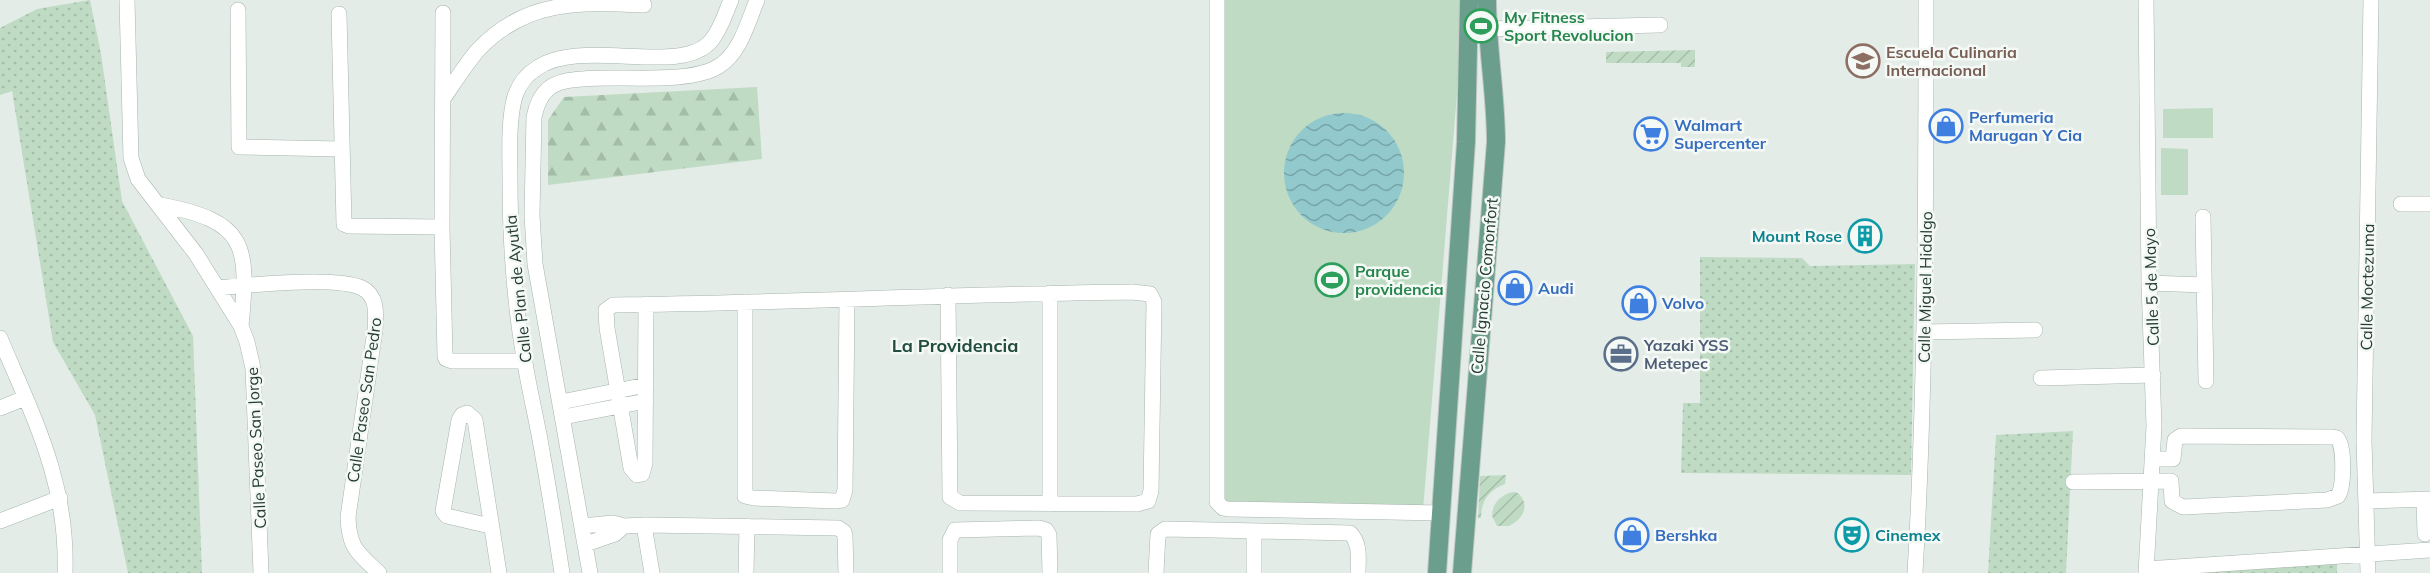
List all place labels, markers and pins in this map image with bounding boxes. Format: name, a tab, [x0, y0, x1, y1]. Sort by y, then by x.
place label: My Fitness Sport Revolucion	[1504, 7, 1634, 45]
sports icon: My Fitness Sport Revolucion	[1463, 8, 1499, 44]
place label: Escuela Culinaria Internacional	[1886, 42, 2017, 80]
school or university icon: Escuela Culinaria Internacional	[1845, 43, 1881, 79]
place label: Perfumeria Marugan Y Cia	[1969, 107, 2082, 145]
shop icon: Perfumeria Marugan Y Cia	[1928, 108, 1964, 144]
place label: Walmart Supercenter	[1674, 115, 1767, 153]
supermarket icon: Walmart Supercenter	[1633, 116, 1669, 152]
building icon: Mount Rose	[1847, 218, 1883, 254]
place label: Mount Rose	[1752, 226, 1842, 246]
place label: Parque providencia	[1355, 261, 1444, 299]
sports icon: Parque providencia	[1314, 262, 1350, 298]
shop icon: Audi	[1497, 270, 1533, 306]
place label: Audi	[1538, 278, 1574, 298]
shop icon: Volvo	[1621, 285, 1657, 321]
place label: Volvo	[1661, 293, 1704, 313]
place label: Yazaki YSS Metepec	[1643, 335, 1729, 373]
office icon: Yazaki YSS Metepec	[1603, 336, 1639, 372]
shop icon: Bershka	[1614, 517, 1650, 553]
theatre icon: Cinemex	[1834, 517, 1870, 553]
place label: Bershka	[1655, 525, 1717, 545]
place label: Cinemex	[1875, 525, 1941, 545]

